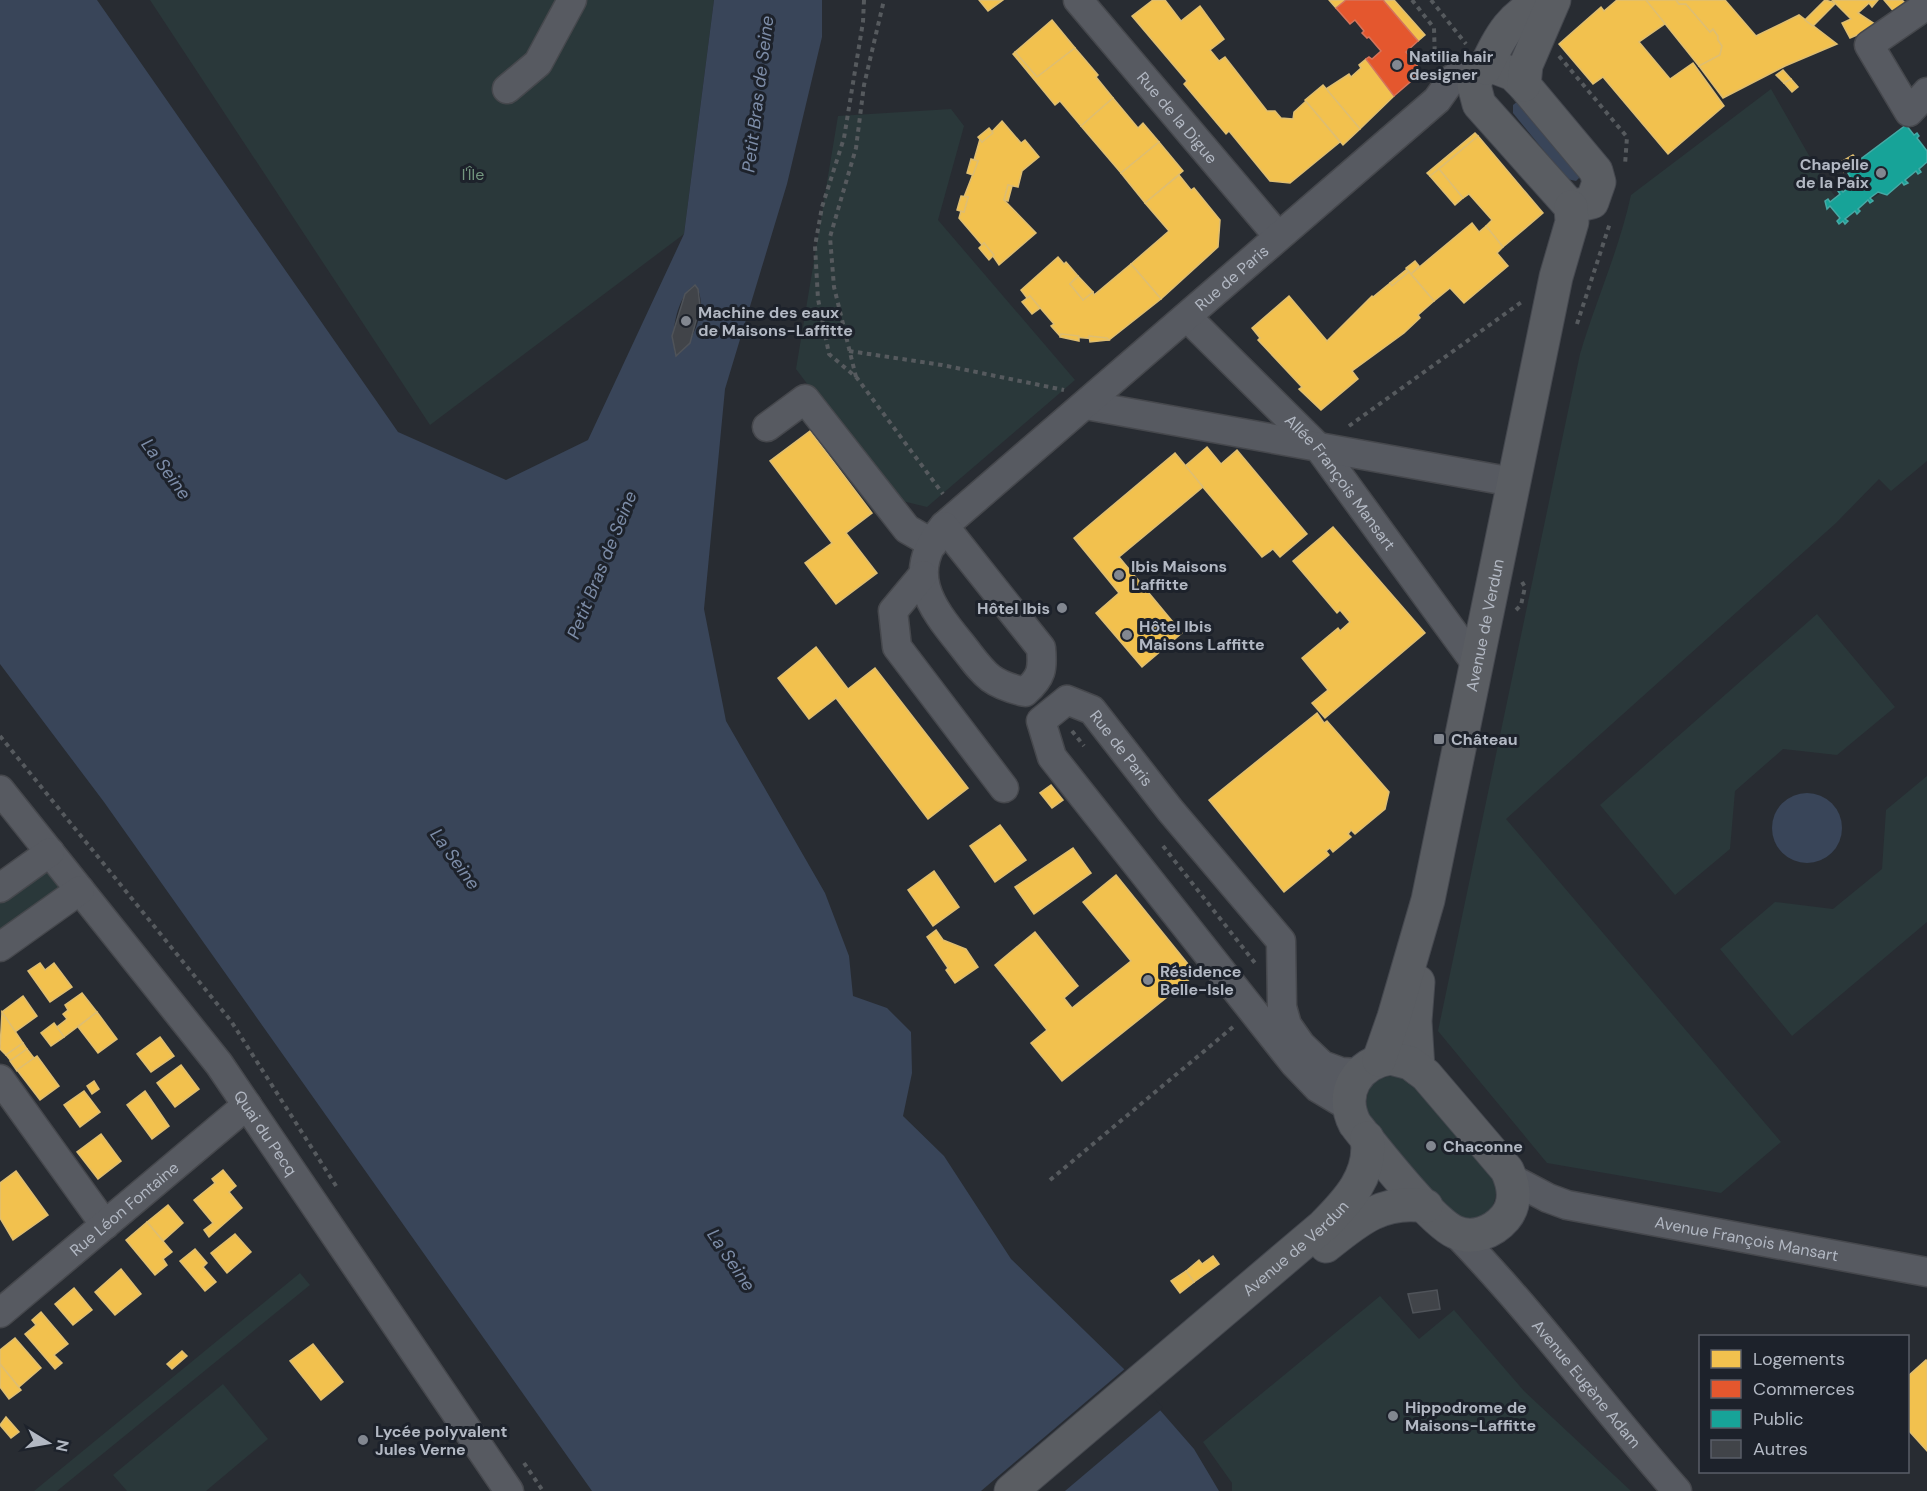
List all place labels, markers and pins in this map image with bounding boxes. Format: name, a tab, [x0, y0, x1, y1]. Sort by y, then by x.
place label: Natilia hair designer	[1409, 46, 1494, 85]
marker: Natilia hair designer	[1390, 58, 1404, 72]
place label: Chapelle de la Paix	[1796, 154, 1869, 193]
marker: Chapelle de la Paix	[1874, 166, 1888, 180]
place label: Machine des eaux de Maisons-Laffitte	[698, 302, 853, 341]
marker: Machine des eaux de Maisons-Laffitte	[679, 314, 693, 328]
place label: Ibis Maisons Laffitte	[1131, 556, 1227, 595]
marker: Ibis Maisons Laffitte	[1112, 568, 1126, 582]
place label: Hôtel Ibis	[977, 598, 1050, 619]
marker: Hôtel Ibis	[1055, 601, 1069, 615]
place label: Hôtel Ibis Maisons Laffitte	[1139, 616, 1265, 655]
marker: Hôtel Ibis Maisons Laffitte	[1120, 628, 1134, 642]
place label: Château	[1451, 729, 1518, 750]
marker: Château	[1432, 732, 1446, 746]
place label: Résidence Belle-Isle	[1160, 961, 1241, 1000]
marker: Résidence Belle-Isle	[1141, 973, 1155, 987]
place label: Chaconne	[1443, 1136, 1523, 1157]
marker: Chaconne	[1424, 1139, 1438, 1153]
place label: Hippodrome de Maisons-Laffitte	[1405, 1397, 1536, 1436]
marker: Hippodrome de Maisons-Laffitte	[1386, 1409, 1400, 1423]
place label: Lycée polyvalent Jules Verne	[375, 1421, 507, 1460]
marker: Lycée polyvalent Jules Verne	[356, 1433, 370, 1447]

